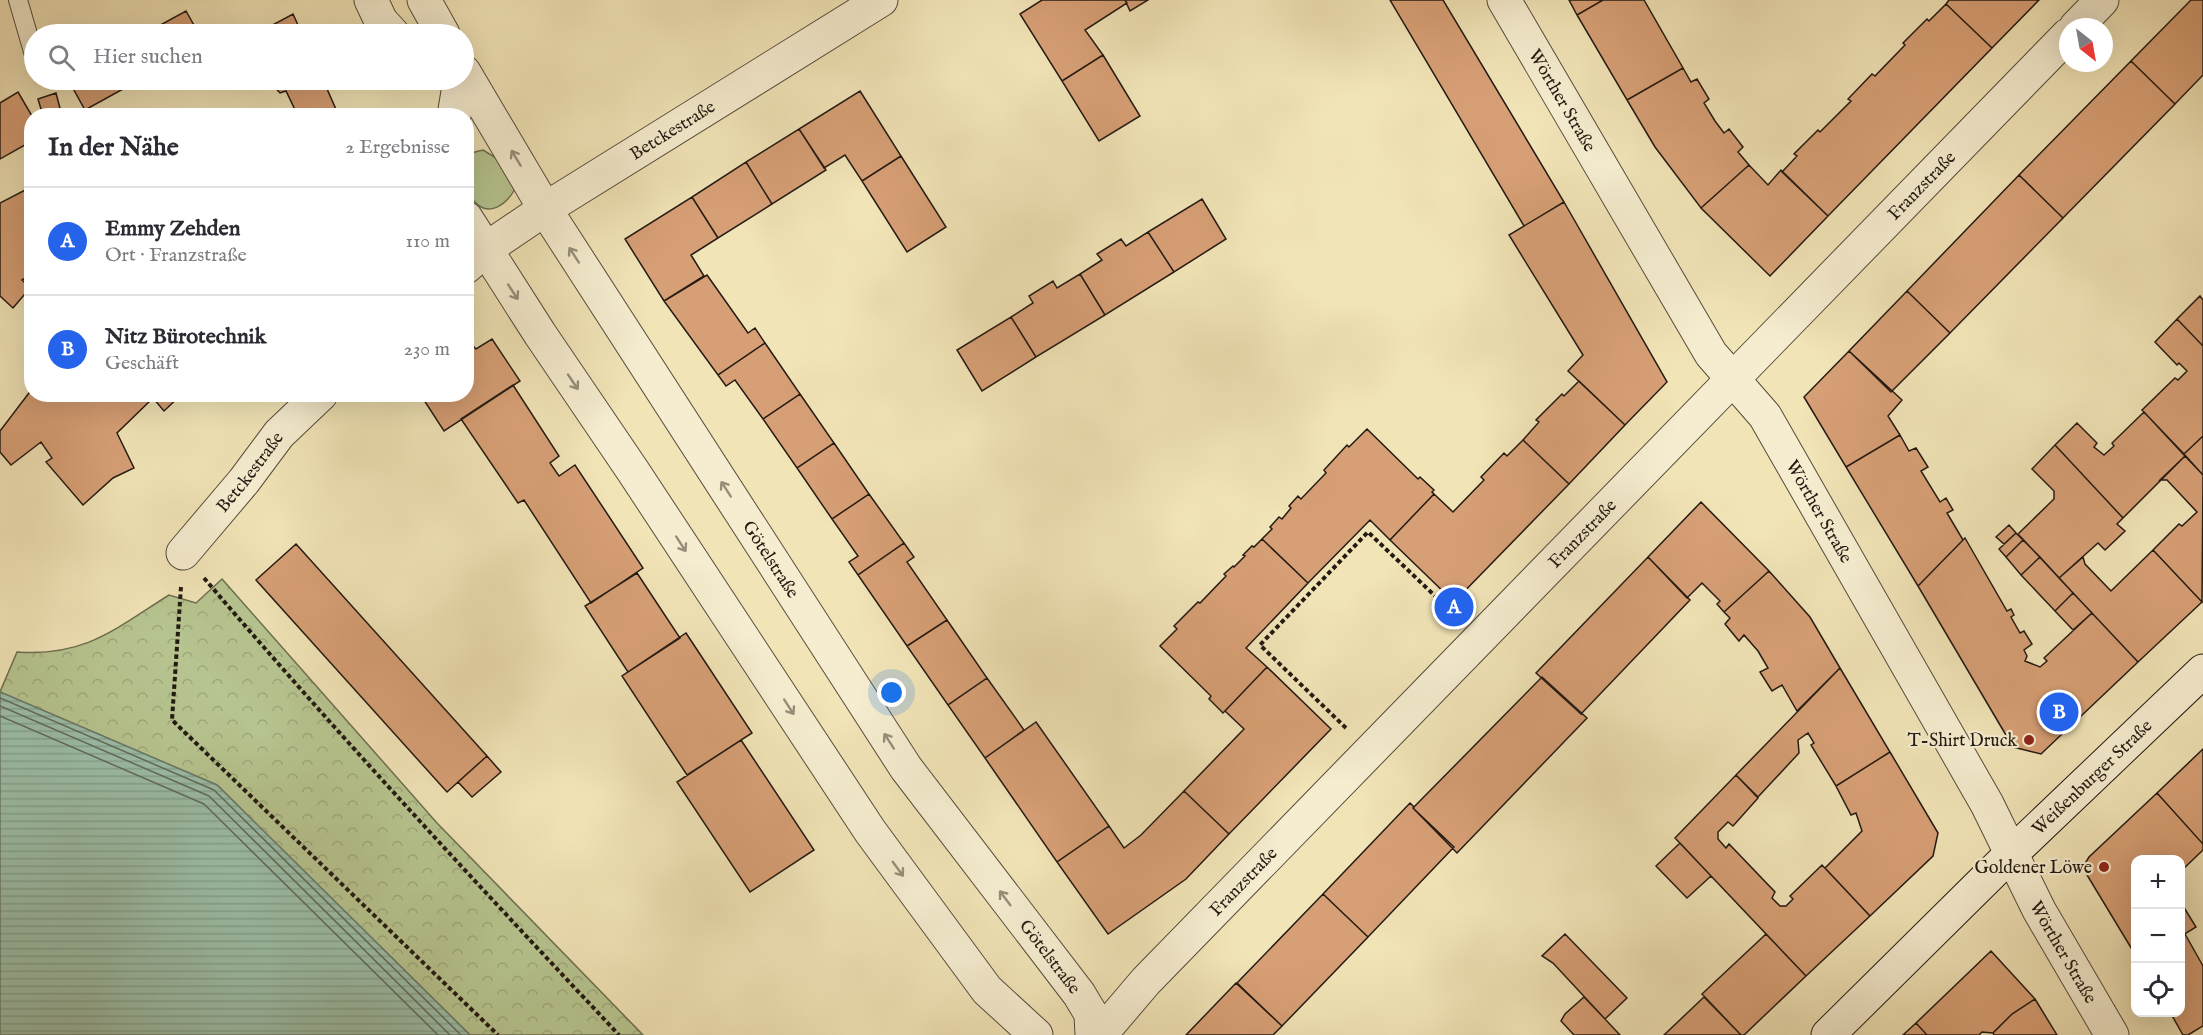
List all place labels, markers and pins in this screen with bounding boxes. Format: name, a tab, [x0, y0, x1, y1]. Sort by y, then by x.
pin: A	[1434, 584, 1474, 630]
pin: B	[2040, 690, 2078, 734]
place label: T-Shirt Druck	[1907, 730, 2017, 753]
marker: T-Shirt Druck	[2022, 733, 2036, 747]
place label: Goldener Löwe	[1974, 857, 2092, 880]
marker: Goldener Löwe	[2097, 860, 2111, 874]

